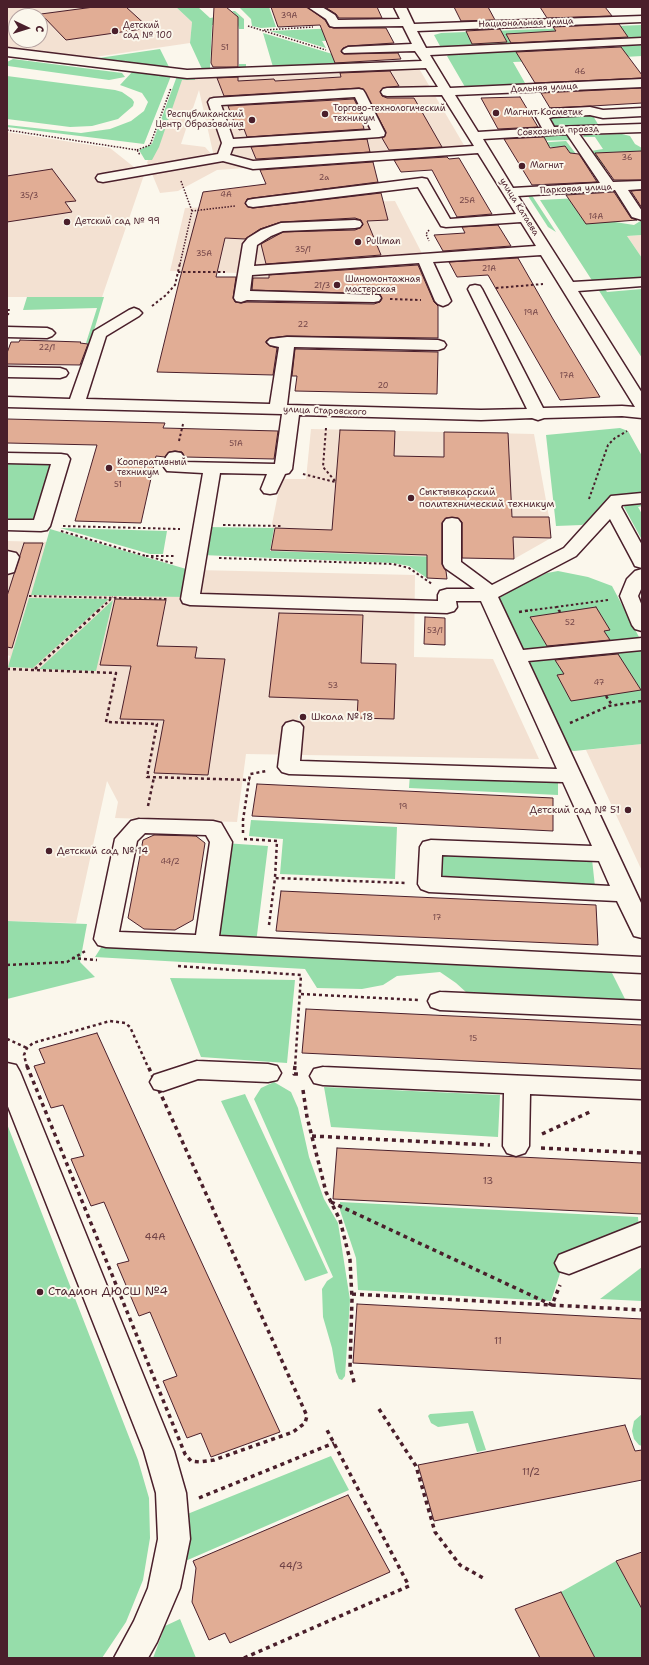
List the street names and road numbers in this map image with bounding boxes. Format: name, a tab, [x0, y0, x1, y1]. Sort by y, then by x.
street label: Национальная улица	[478, 16, 574, 30]
street label: Дальняя улица	[510, 81, 578, 95]
street label: Совхозный проезд	[517, 123, 599, 139]
street label: улица Катаева	[497, 176, 541, 238]
street label: Парковая улица	[540, 182, 612, 196]
street label: улица Старовского	[283, 404, 367, 418]

